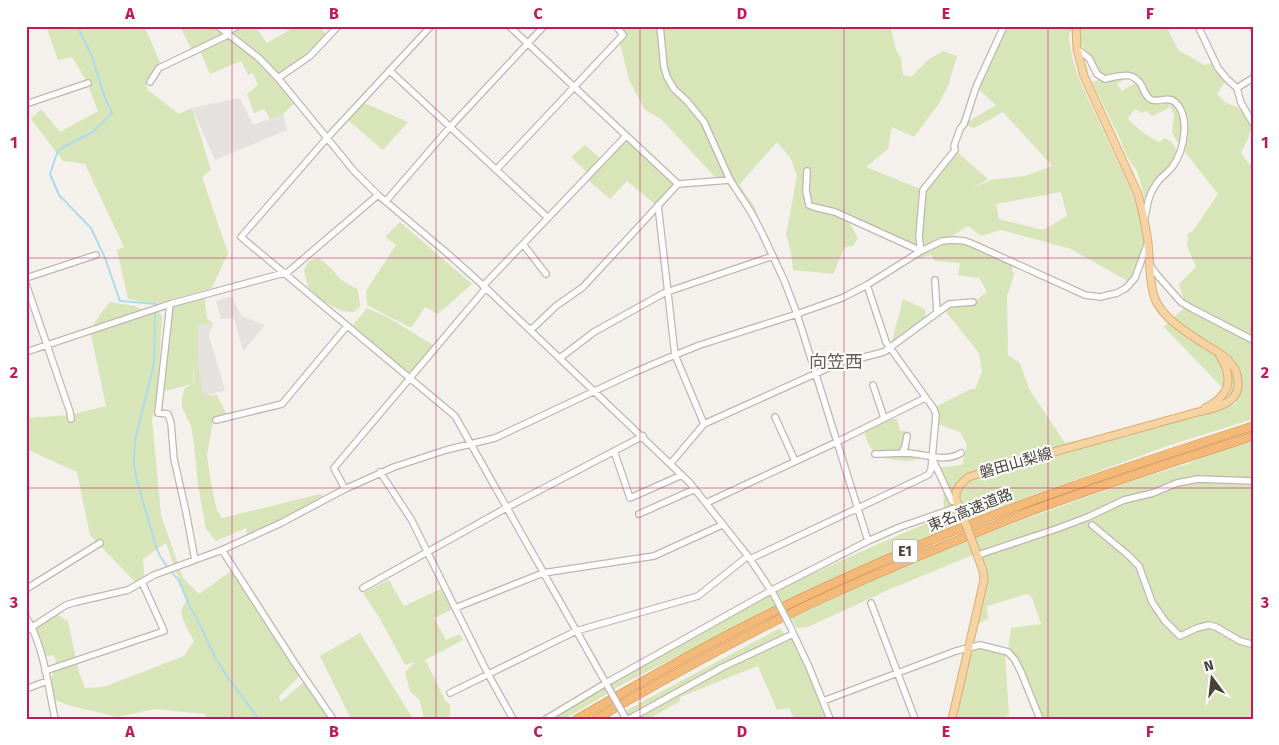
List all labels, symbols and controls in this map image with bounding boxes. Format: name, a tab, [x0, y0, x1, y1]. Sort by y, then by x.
text: A	[124, 4, 135, 23]
text: B	[329, 4, 339, 23]
text: C	[533, 4, 543, 23]
text: D	[737, 4, 747, 23]
text: E	[942, 4, 950, 23]
text: F	[1146, 4, 1154, 23]
text: 1	[10, 133, 18, 152]
text: 1	[1261, 133, 1269, 152]
district label: 向笠西	[809, 351, 863, 373]
text: 2	[10, 363, 18, 382]
text: 2	[1261, 363, 1269, 382]
street label: 磐田山梨線	[977, 444, 1055, 482]
street label: 東名高速道路	[925, 485, 1015, 535]
road number: E1	[892, 540, 918, 562]
text: 3	[9, 593, 18, 612]
text: 3	[1260, 593, 1269, 612]
north arrow	[1186, 652, 1236, 702]
text: N	[1202, 657, 1215, 675]
text: A	[124, 722, 135, 741]
text: B	[329, 722, 339, 741]
text: C	[533, 722, 543, 741]
text: D	[737, 722, 747, 741]
text: E	[942, 722, 950, 741]
text: F	[1146, 722, 1154, 741]

